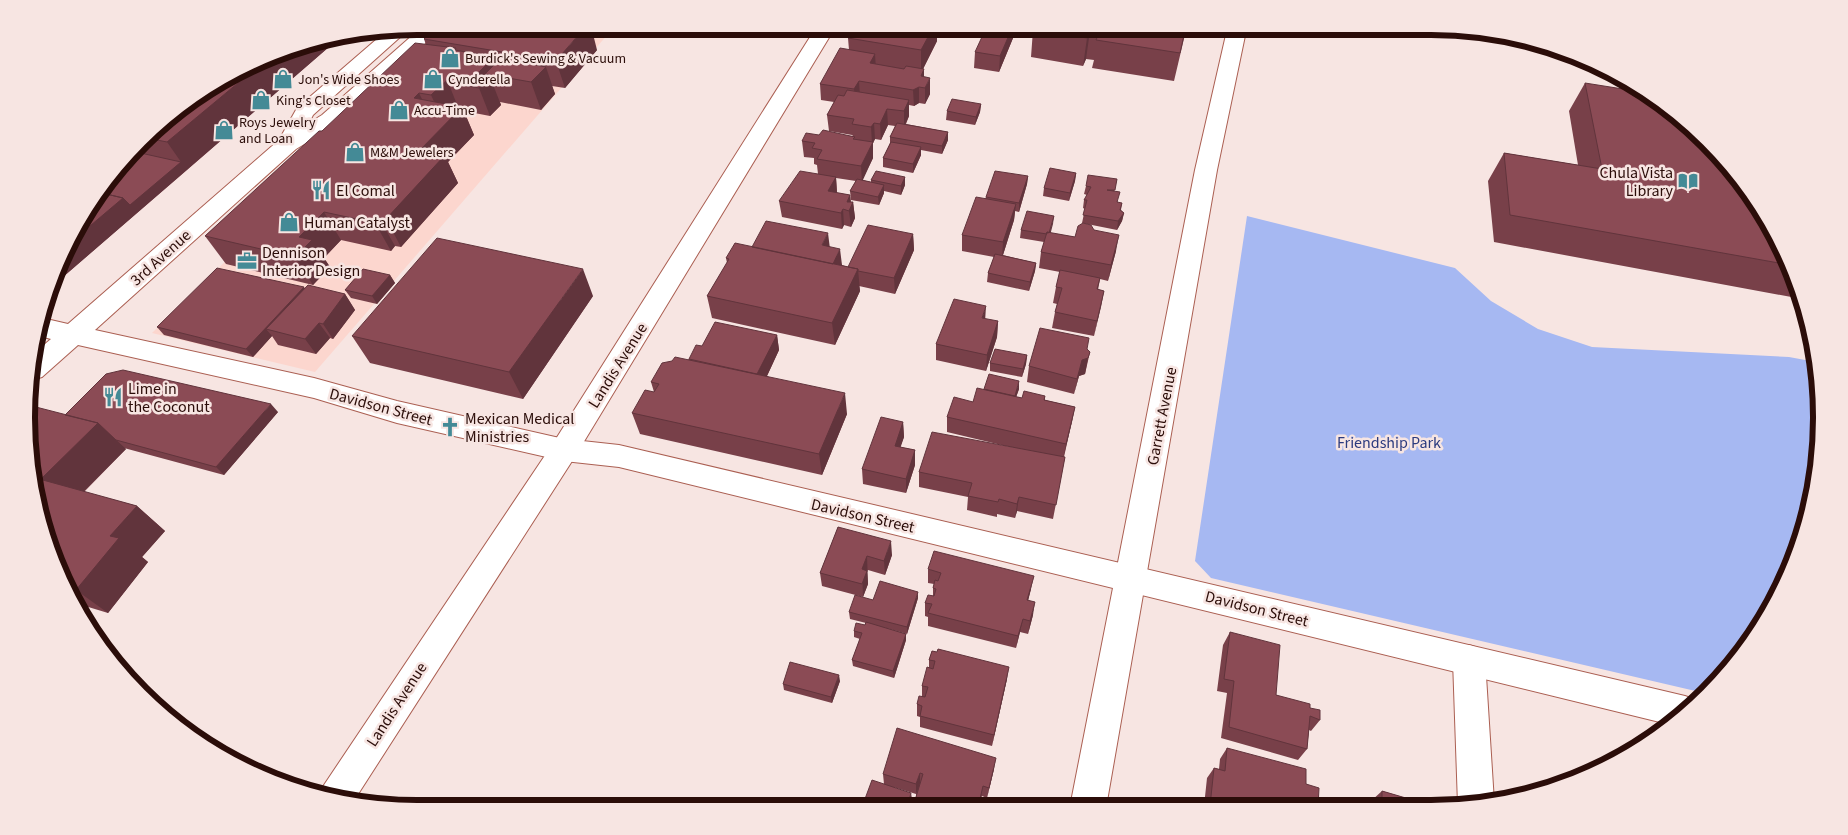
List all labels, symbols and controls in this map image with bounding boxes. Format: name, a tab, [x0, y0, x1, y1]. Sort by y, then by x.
shop icon: Burdick's Sewing & Vacuum	[439, 47, 461, 69]
place label: Burdick's Sewing & Vacuum	[465, 49, 626, 69]
shop icon: Jon's Wide Shoes	[272, 68, 294, 90]
shop icon: Cynderella	[422, 68, 444, 90]
place label: Jon's Wide Shoes	[298, 70, 399, 90]
place label: Cynderella	[448, 70, 511, 90]
shop icon: King's Closet	[250, 89, 272, 111]
place label: King's Closet	[276, 91, 351, 111]
shop icon: Accu-Time	[388, 99, 410, 121]
place label: Accu-Time	[414, 101, 475, 121]
place label: Roys Jewelry and Loan	[239, 113, 316, 149]
shop icon: Roys Jewelry and Loan	[213, 119, 235, 141]
shop icon: M&M Jewelers	[344, 141, 366, 163]
place label: M&M Jewelers	[370, 143, 454, 163]
place label: Chula Vista Library	[1599, 162, 1674, 202]
library icon: Chula Vista Library	[1677, 170, 1699, 192]
restaurant icon: El Comal	[310, 179, 332, 201]
place label: El Comal	[336, 180, 395, 202]
shop icon: Human Catalyst	[278, 211, 300, 233]
place label: Human Catalyst	[304, 212, 410, 234]
street label: 3rd Avenue	[126, 225, 196, 291]
place label: Dennison Interior Design	[262, 242, 360, 282]
office icon: Dennison Interior Design	[236, 250, 258, 272]
street label: Landis Avenue	[583, 319, 653, 412]
street label: Garrett Avenue	[1142, 365, 1182, 467]
place label: Lime in the Coconut	[128, 378, 210, 418]
street label: Davidson Street	[327, 383, 435, 431]
restaurant icon: Lime in the Coconut	[102, 386, 124, 408]
place label: Mexican Medical Ministries	[465, 408, 574, 448]
church icon: Mexican Medical Ministries	[439, 416, 461, 438]
park label: Friendship Park	[1337, 432, 1441, 454]
street label: Davidson Street	[809, 493, 917, 539]
street label: Davidson Street	[1203, 586, 1311, 633]
street label: Landis Avenue	[361, 658, 432, 751]

